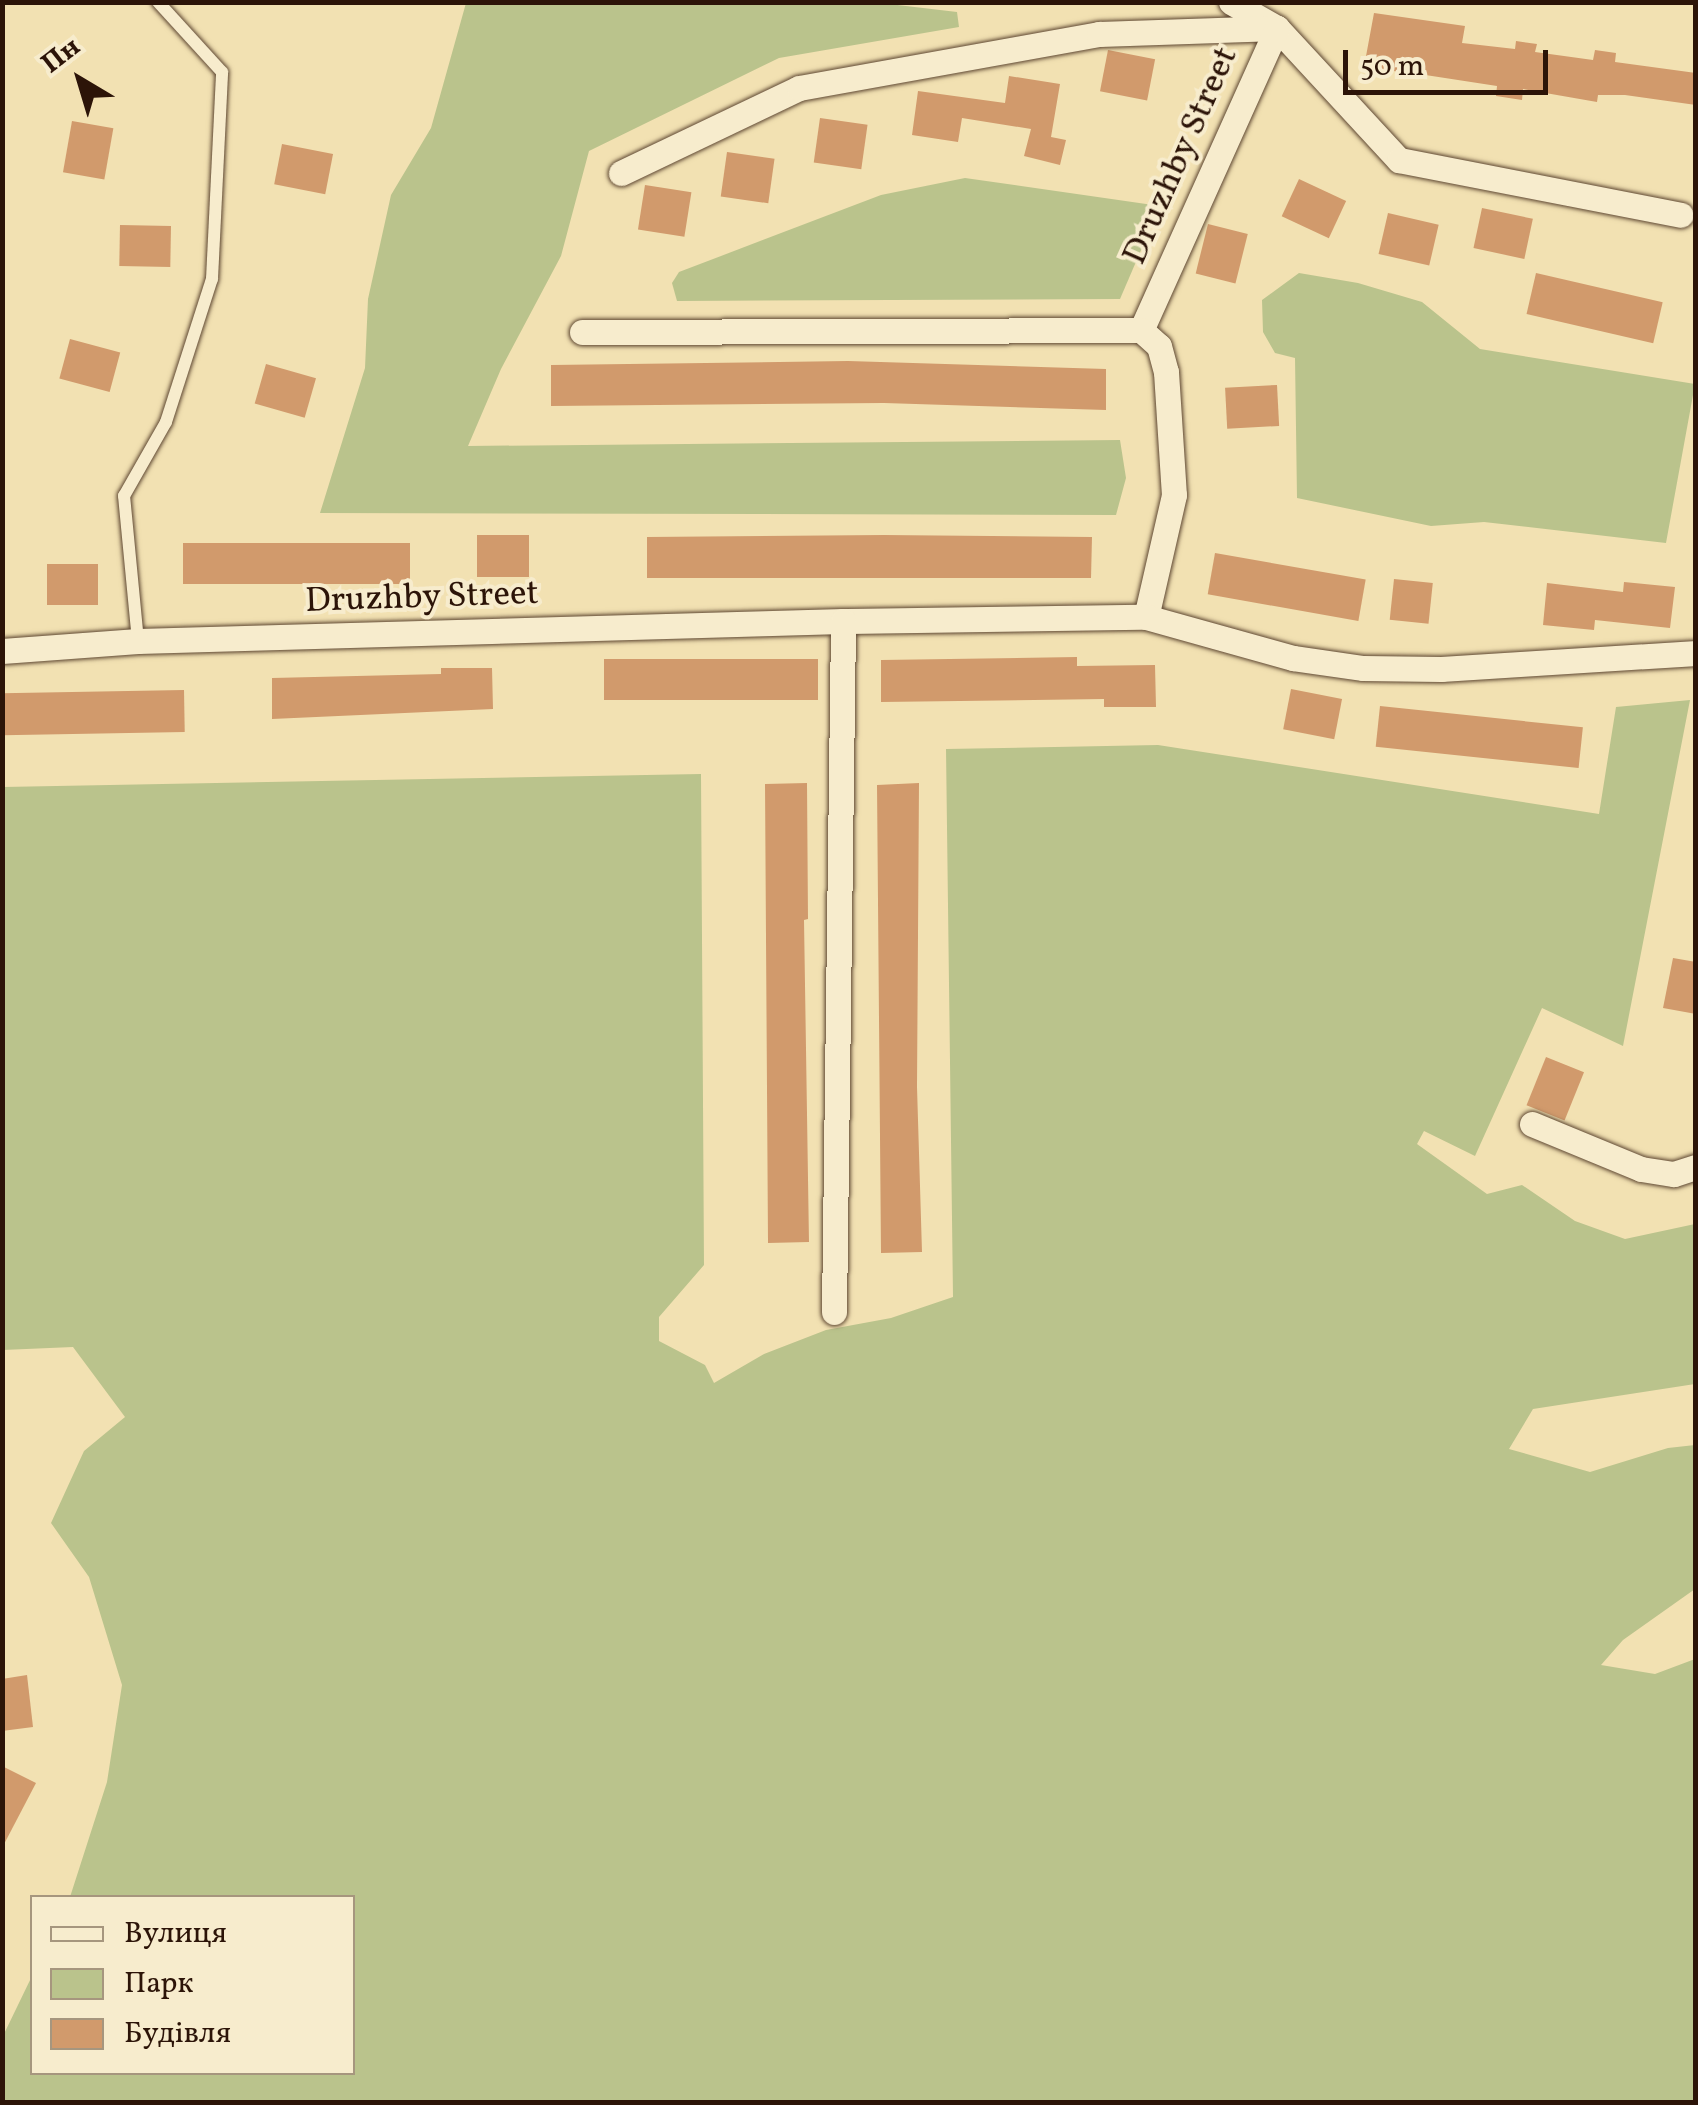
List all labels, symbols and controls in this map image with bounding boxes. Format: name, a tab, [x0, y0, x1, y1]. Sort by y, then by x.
text: Пн	[34, 28, 89, 84]
north arrow	[30, 30, 130, 130]
scale bar	[1348, 30, 1553, 92]
street label: Druzhby Street	[1114, 40, 1248, 272]
text: 50 m	[1360, 46, 1424, 88]
street label: Druzhby Street	[304, 573, 540, 623]
legend	[30, 1895, 355, 2075]
text: Вулиця	[124, 1913, 227, 1955]
text: Парк	[124, 1963, 193, 2005]
text: Будівля	[124, 2013, 231, 2055]

